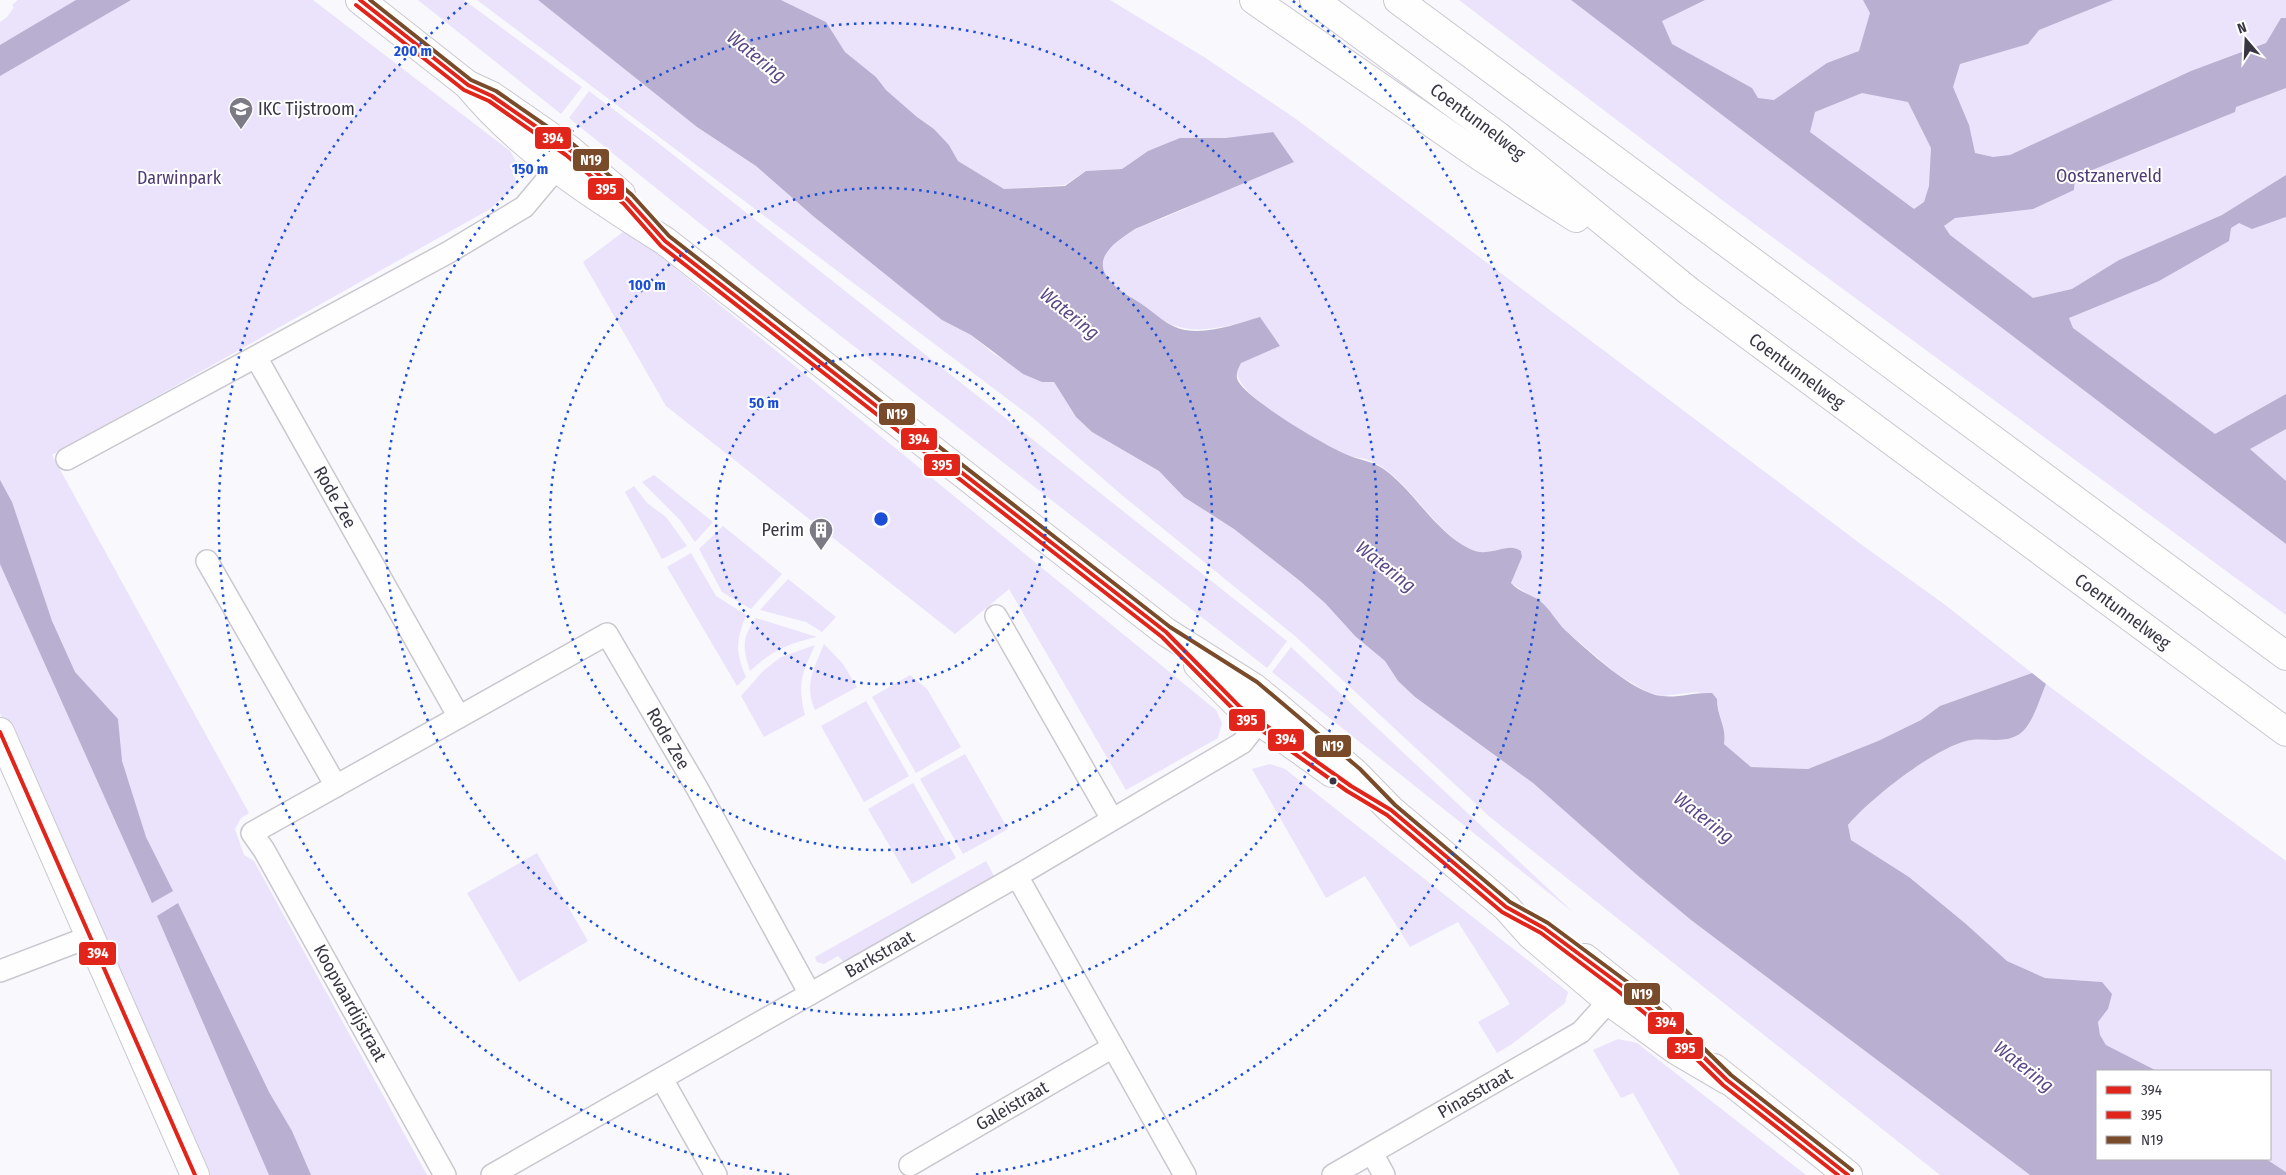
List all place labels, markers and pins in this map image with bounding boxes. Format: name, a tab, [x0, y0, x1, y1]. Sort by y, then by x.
school or university icon: IKC Tijstroom	[228, 96, 254, 130]
place label: IKC Tijstroom	[258, 98, 355, 120]
centre of rings	[872, 510, 890, 528]
building icon: Perim	[808, 517, 834, 551]
place label: Perim	[762, 519, 804, 541]
unlabelled marker	[1328, 776, 1338, 786]

